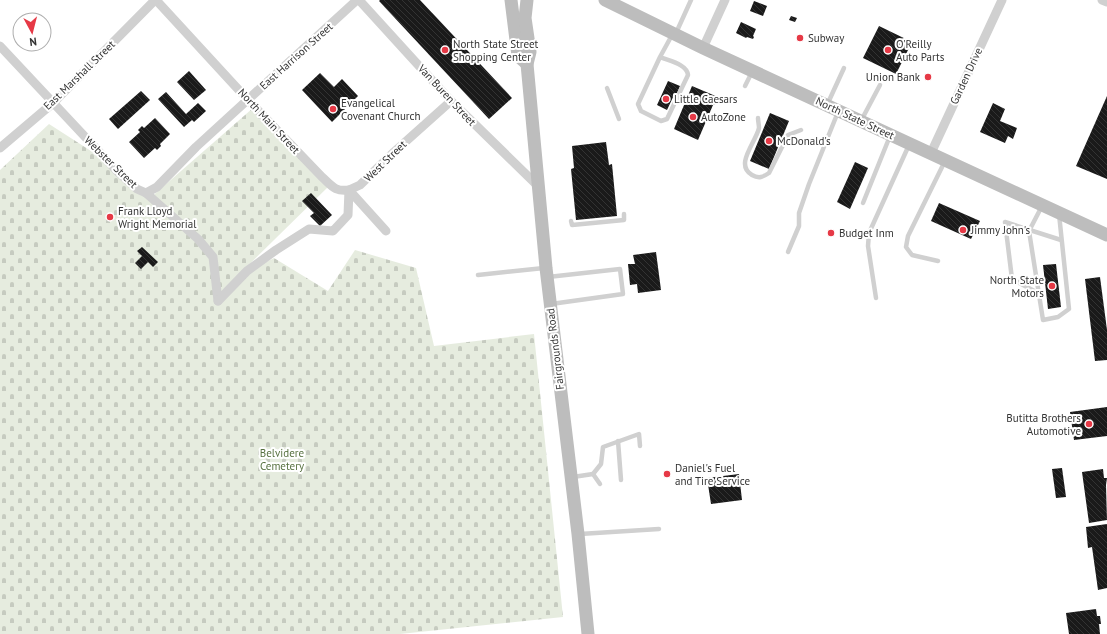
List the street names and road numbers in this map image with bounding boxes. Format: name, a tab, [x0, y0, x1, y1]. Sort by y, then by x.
street label: East Harrison Street	[257, 19, 336, 92]
street label: East Marshall Street	[40, 37, 118, 113]
street label: Garden Drive	[947, 45, 985, 107]
street label: Van Buren Street	[414, 61, 479, 129]
street label: North Main Street	[235, 85, 303, 157]
street label: North State Street	[813, 94, 897, 142]
street label: Webster Street	[81, 133, 141, 191]
street label: West Street	[361, 137, 409, 185]
street label: Fairgrounds Road	[543, 307, 567, 391]

